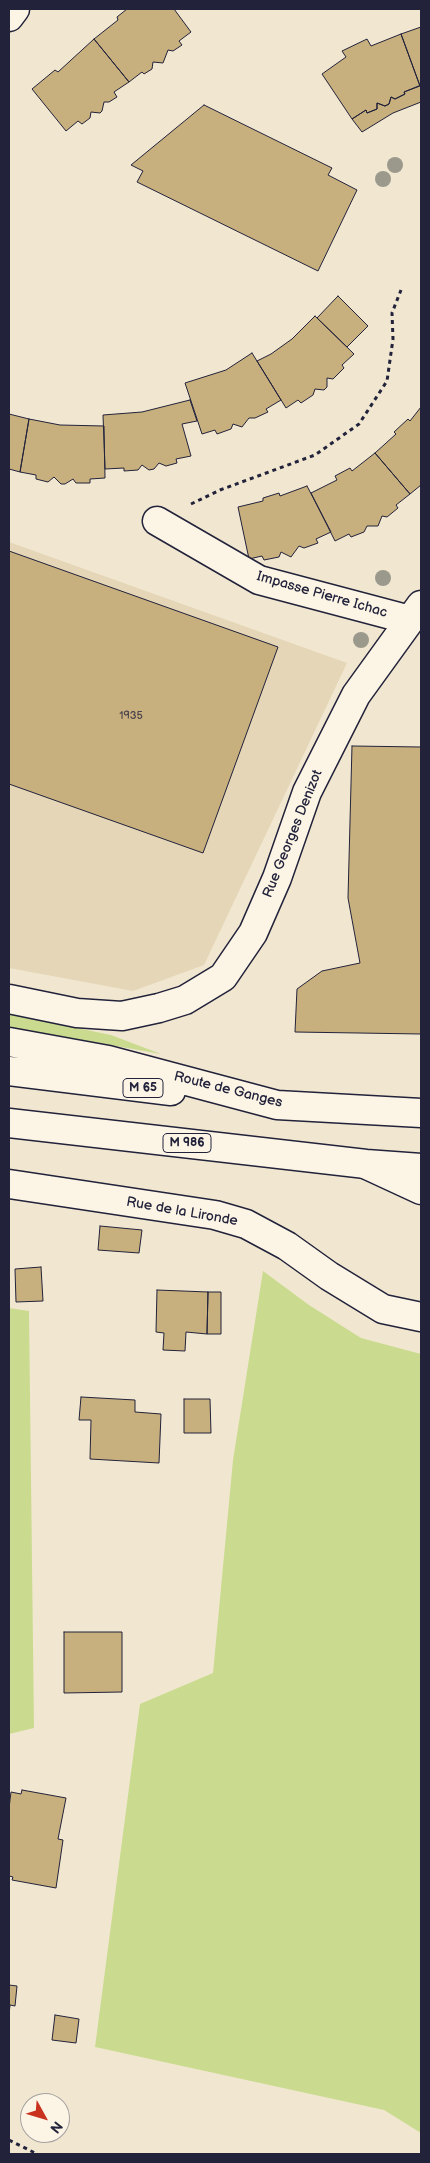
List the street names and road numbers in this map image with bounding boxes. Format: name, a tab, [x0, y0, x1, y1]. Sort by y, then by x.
street label: Impasse Pierre Ichac	[255, 568, 389, 622]
street label: Rue Georges Denizot	[260, 768, 326, 900]
street label: Route de Ganges	[172, 1068, 284, 1112]
road number: M 65	[123, 1078, 163, 1098]
road number: M 986	[163, 1134, 211, 1152]
street label: Rue de la Lironde	[125, 1194, 239, 1230]

